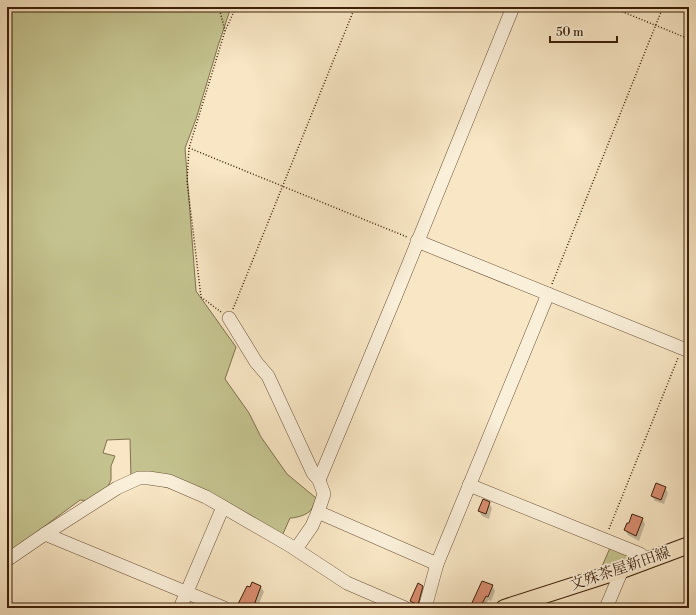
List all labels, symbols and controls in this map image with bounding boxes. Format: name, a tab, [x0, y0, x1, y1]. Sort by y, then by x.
scale bar	[550, 18, 617, 44]
text: 50 m	[556, 25, 584, 40]
street label: 文殊茶屋新田線	[567, 543, 673, 595]

